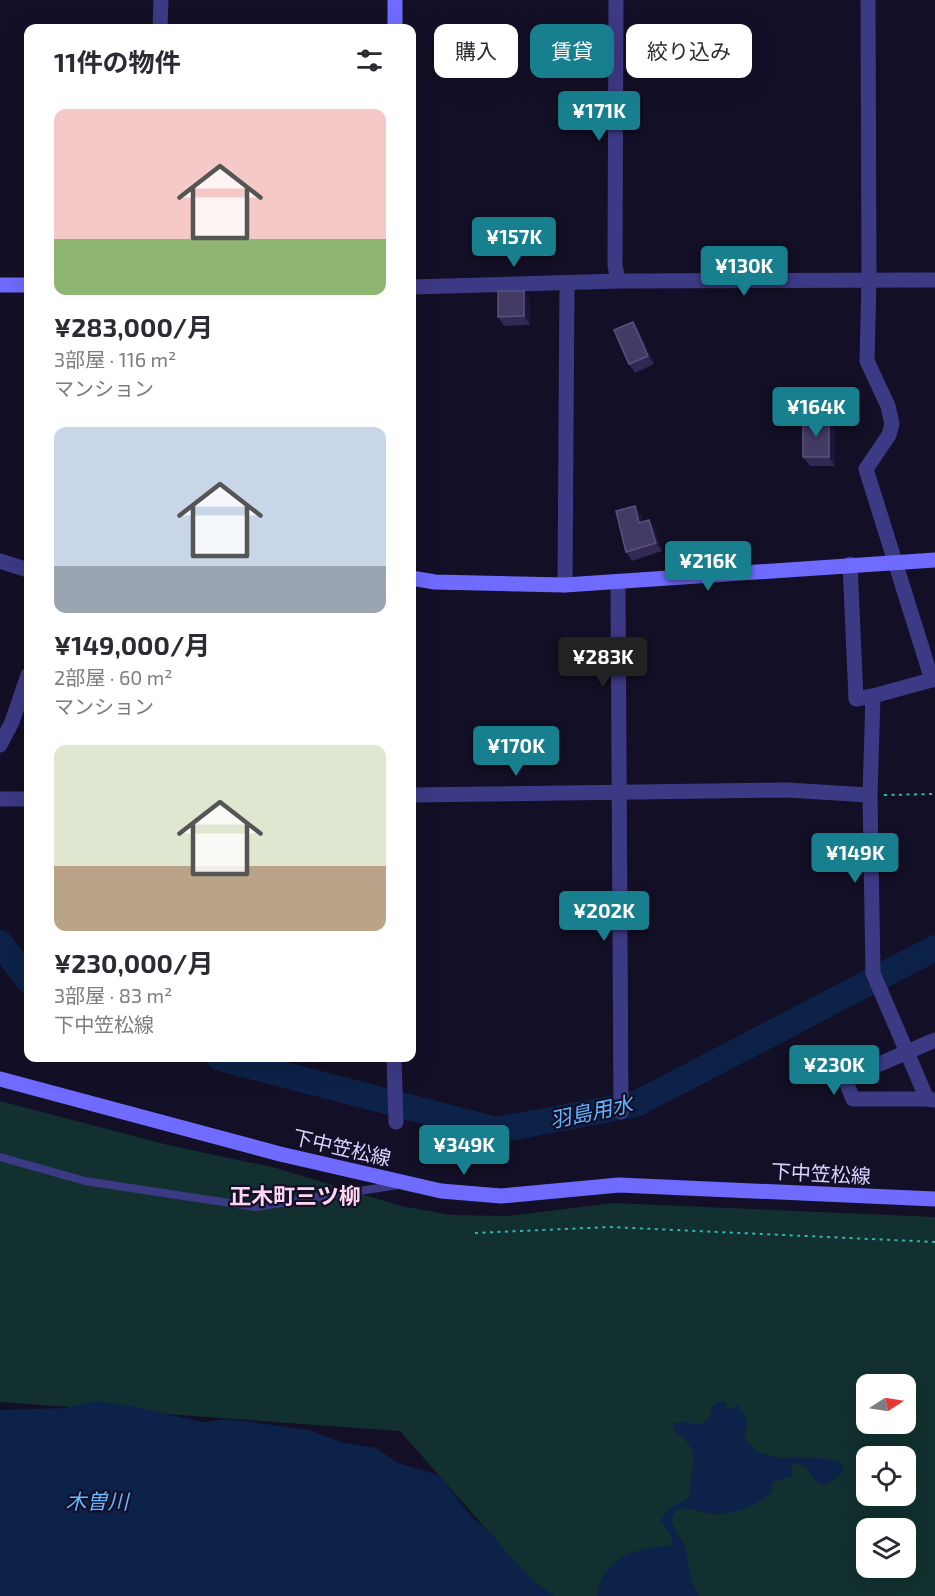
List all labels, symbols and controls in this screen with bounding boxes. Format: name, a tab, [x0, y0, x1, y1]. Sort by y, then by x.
chip: 購入	[434, 24, 518, 78]
chip: 賃貸	[530, 24, 614, 78]
chip: 絞り込み	[626, 24, 752, 78]
icon: filters	[353, 44, 386, 77]
text: 11件の物件	[54, 46, 180, 77]
pin: ¥171K	[557, 91, 641, 142]
text: ¥171K	[572, 98, 626, 122]
icon: home	[166, 148, 274, 256]
pin: ¥157K	[472, 217, 556, 268]
text: ¥157K	[486, 224, 542, 248]
pin: ¥130K	[702, 246, 786, 297]
text: ¥130K	[715, 253, 773, 277]
text: ¥283,000/月	[54, 311, 213, 342]
text: 3部屋 · 116 m²	[54, 347, 176, 371]
text: マンション	[54, 376, 154, 400]
pin: ¥164K	[774, 387, 858, 438]
text: ¥164K	[786, 394, 846, 418]
icon: home	[166, 466, 274, 574]
pin: ¥216K	[666, 541, 750, 592]
text: ¥216K	[679, 548, 737, 572]
text: ¥149,000/月	[54, 629, 210, 660]
pin: ¥283K	[561, 637, 645, 688]
text: ¥283K	[572, 644, 634, 668]
text: 2部屋 · 60 m²	[54, 665, 173, 689]
text: マンション	[54, 694, 154, 718]
pin: ¥170K	[474, 726, 558, 777]
text: ¥170K	[487, 733, 545, 757]
icon: home	[166, 784, 274, 892]
pin: ¥149K	[813, 833, 897, 884]
text: ¥149K	[825, 840, 885, 864]
pin: ¥202K	[562, 891, 646, 942]
text: ¥202K	[573, 898, 635, 922]
text: ¥230,000/月	[54, 947, 213, 978]
text: 3部屋 · 83 m²	[54, 983, 172, 1007]
text: 下中笠松線	[54, 1012, 154, 1036]
pin: ¥230K	[792, 1045, 876, 1096]
text: ¥230K	[803, 1052, 865, 1076]
water label: 羽島用水	[547, 1090, 637, 1132]
street label: 下中笠松線	[291, 1124, 393, 1170]
pin: ¥349K	[422, 1125, 506, 1176]
text: ¥349K	[433, 1132, 495, 1156]
street label: 下中笠松線	[770, 1158, 872, 1188]
district label: 正木町三ツ柳	[229, 1182, 361, 1208]
north arrow	[856, 1374, 916, 1434]
map controls	[856, 1374, 916, 1578]
button: locate	[856, 1446, 916, 1506]
water label: 木曽川	[66, 1488, 130, 1513]
button: layers	[856, 1518, 916, 1578]

